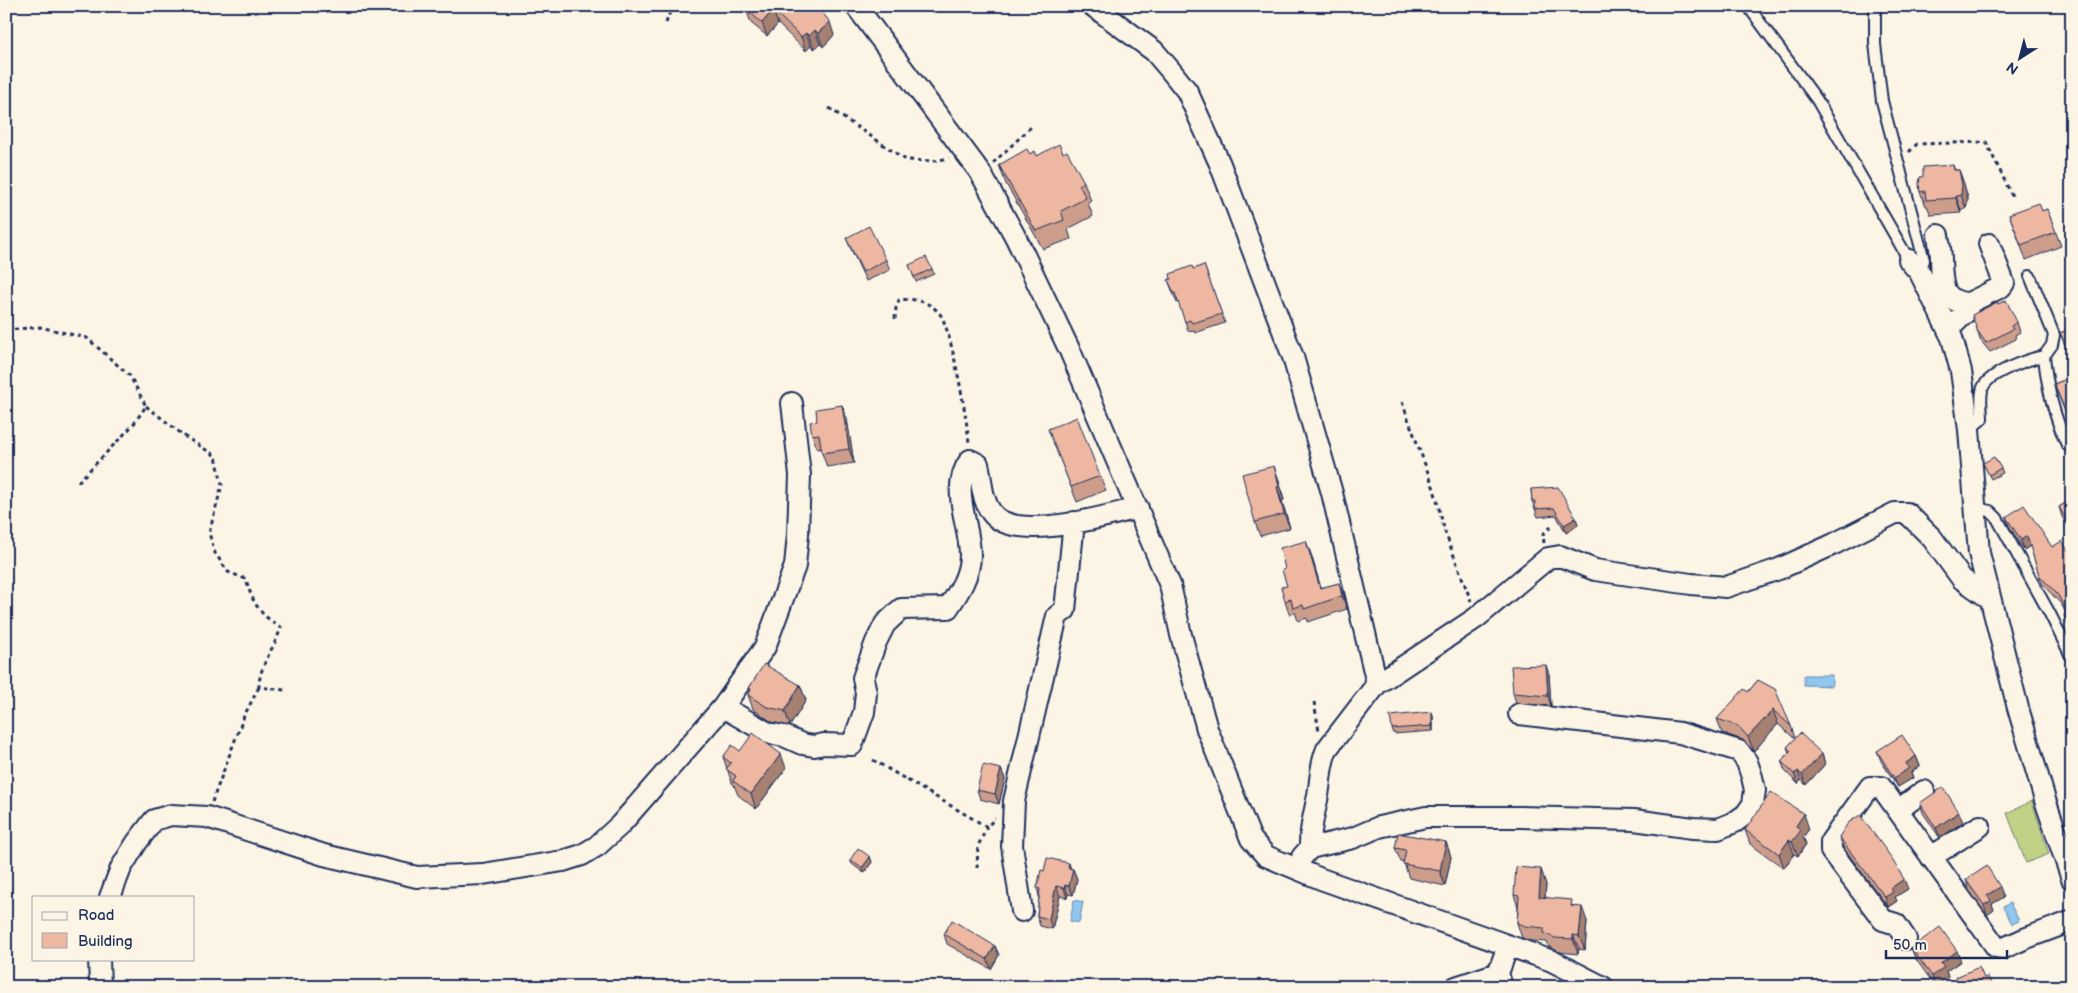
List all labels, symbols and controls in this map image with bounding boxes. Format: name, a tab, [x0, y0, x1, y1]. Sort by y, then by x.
north arrow	[1996, 32, 2046, 82]
text: N	[2003, 58, 2022, 78]
legend	[32, 896, 195, 960]
text: Road	[78, 906, 114, 925]
scale bar	[1886, 928, 2007, 960]
text: Building	[78, 932, 133, 951]
text: 50 m	[1893, 936, 1927, 955]

